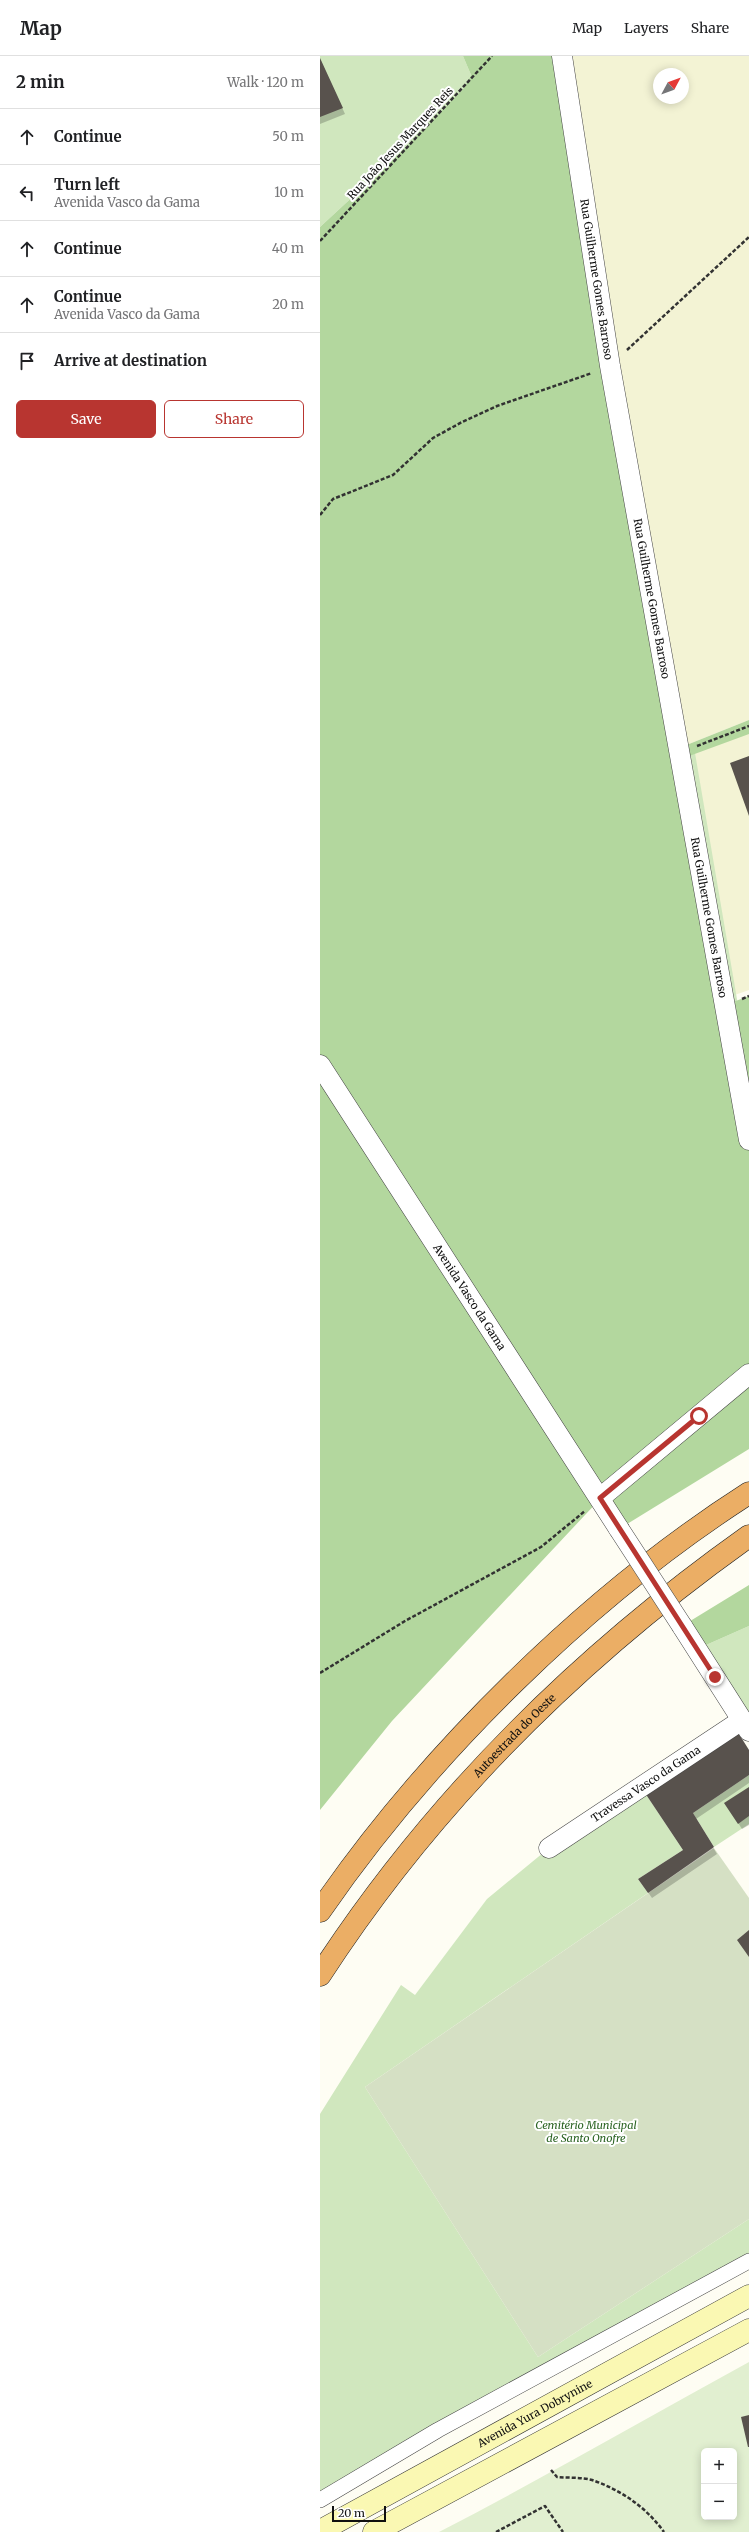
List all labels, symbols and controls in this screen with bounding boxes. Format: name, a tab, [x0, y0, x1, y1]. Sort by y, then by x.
text: Map	[20, 16, 62, 40]
text: Map	[572, 19, 602, 37]
text: Layers	[624, 19, 669, 37]
text: Share	[691, 19, 729, 37]
north arrow	[653, 68, 689, 104]
text: 2 min	[16, 71, 64, 93]
text: Walk · 120 m	[227, 74, 304, 91]
street label: Rua João Jesus Marques Reis	[344, 84, 456, 202]
icon: ahead	[16, 126, 38, 148]
text: Continue	[54, 127, 122, 146]
text: 50 m	[272, 128, 304, 145]
text: Turn left	[54, 175, 120, 194]
icon: left	[16, 182, 38, 204]
text: 10 m	[274, 184, 304, 201]
text: Avenida Vasco da Gama	[54, 194, 200, 211]
street label: Rua Guilherme Gomes Barroso	[577, 198, 616, 361]
icon: ahead	[16, 238, 38, 260]
text: Continue	[54, 239, 122, 258]
text: 40 m	[272, 240, 304, 257]
text: Continue	[54, 287, 122, 306]
icon: ahead	[16, 294, 38, 316]
text: 20 m	[272, 296, 304, 313]
text: Avenida Vasco da Gama	[54, 306, 200, 323]
icon: arrive	[16, 350, 38, 372]
text: Arrive at destination	[54, 351, 207, 370]
button: Save	[16, 400, 156, 438]
button: Share	[164, 400, 304, 438]
street label: Rua Guilherme Gomes Barroso	[630, 517, 673, 681]
street label: Rua Guilherme Gomes Barroso	[688, 836, 730, 999]
street label: Avenida Vasco da Gama	[430, 1240, 509, 1353]
route start	[690, 1407, 708, 1425]
route end	[706, 1668, 724, 1686]
street label: Autoestrada do Oeste	[469, 1691, 559, 1781]
street label: Travessa Vasco da Gama	[588, 1743, 703, 1825]
park label: Cemitério Municipal de Santo Onofre	[535, 2118, 637, 2145]
street label: Avenida Yura Dobrynine	[474, 2376, 595, 2451]
map controls	[701, 2448, 737, 2520]
button: +	[701, 2448, 737, 2484]
button: −	[701, 2484, 737, 2520]
scale bar	[332, 2504, 386, 2523]
text: 20 m	[338, 2506, 365, 2520]

